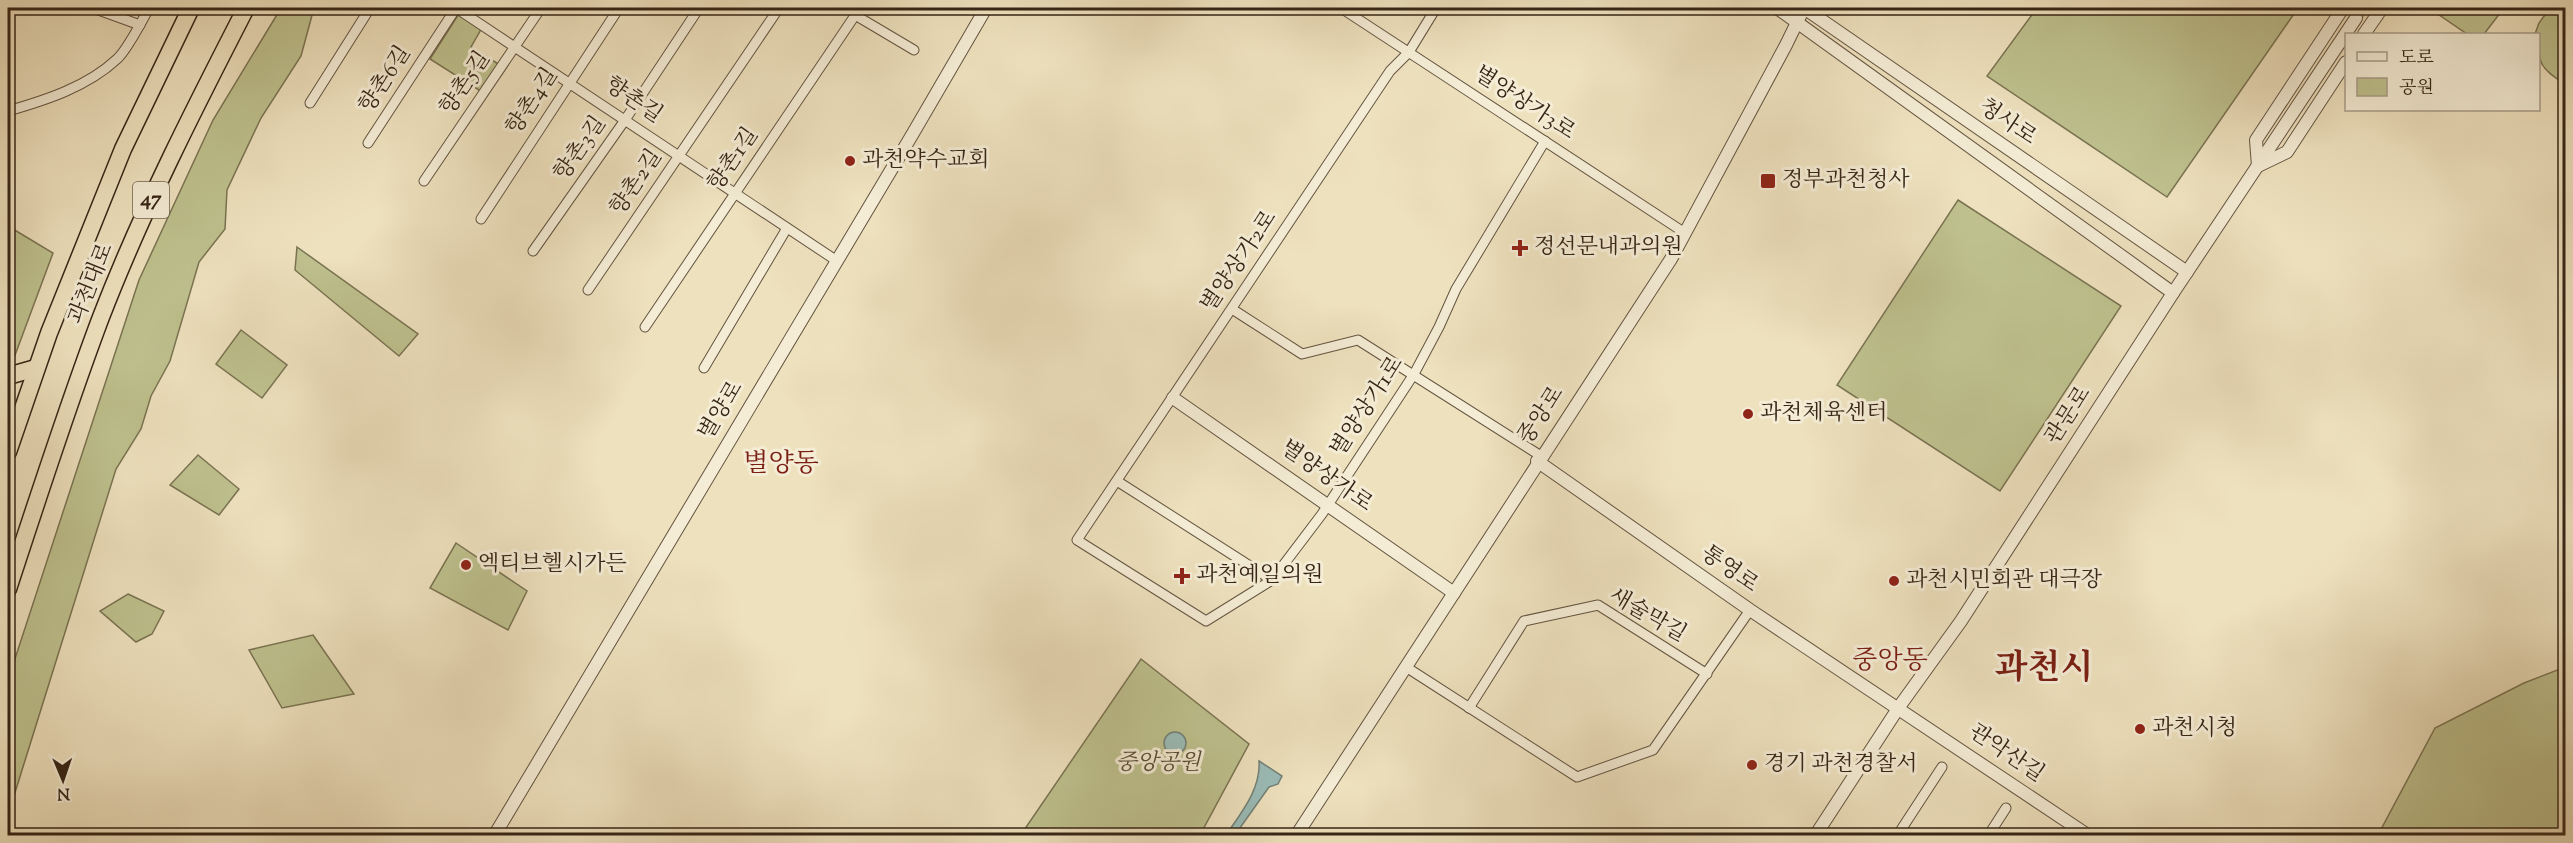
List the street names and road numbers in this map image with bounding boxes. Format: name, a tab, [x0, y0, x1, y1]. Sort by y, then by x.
street label: 향촌6길	[352, 40, 420, 120]
street label: 향촌5길	[433, 46, 499, 122]
street label: 별양상가3로	[1467, 59, 1581, 149]
street label: 향촌4길	[499, 62, 567, 142]
street label: 향촌길	[598, 70, 668, 132]
street label: 청사로	[1972, 92, 2042, 154]
street label: 향촌3길	[547, 110, 615, 188]
street label: 향촌1길	[701, 122, 767, 198]
street label: 향촌2길	[603, 143, 671, 223]
road number: 47	[133, 182, 169, 218]
street label: 별양상가2로	[1194, 205, 1286, 319]
street label: 과천대로	[61, 239, 123, 329]
street label: 별양상가1로	[1324, 351, 1412, 463]
street label: 별양로	[692, 375, 752, 447]
street label: 중앙로	[1511, 381, 1573, 451]
street label: 관문로	[2038, 381, 2100, 451]
street label: 별양상가로	[1273, 433, 1379, 521]
street label: 통영로	[1694, 539, 1764, 601]
street label: 새술막길	[1602, 581, 1692, 651]
street label: 관악산길	[1962, 717, 2050, 791]

